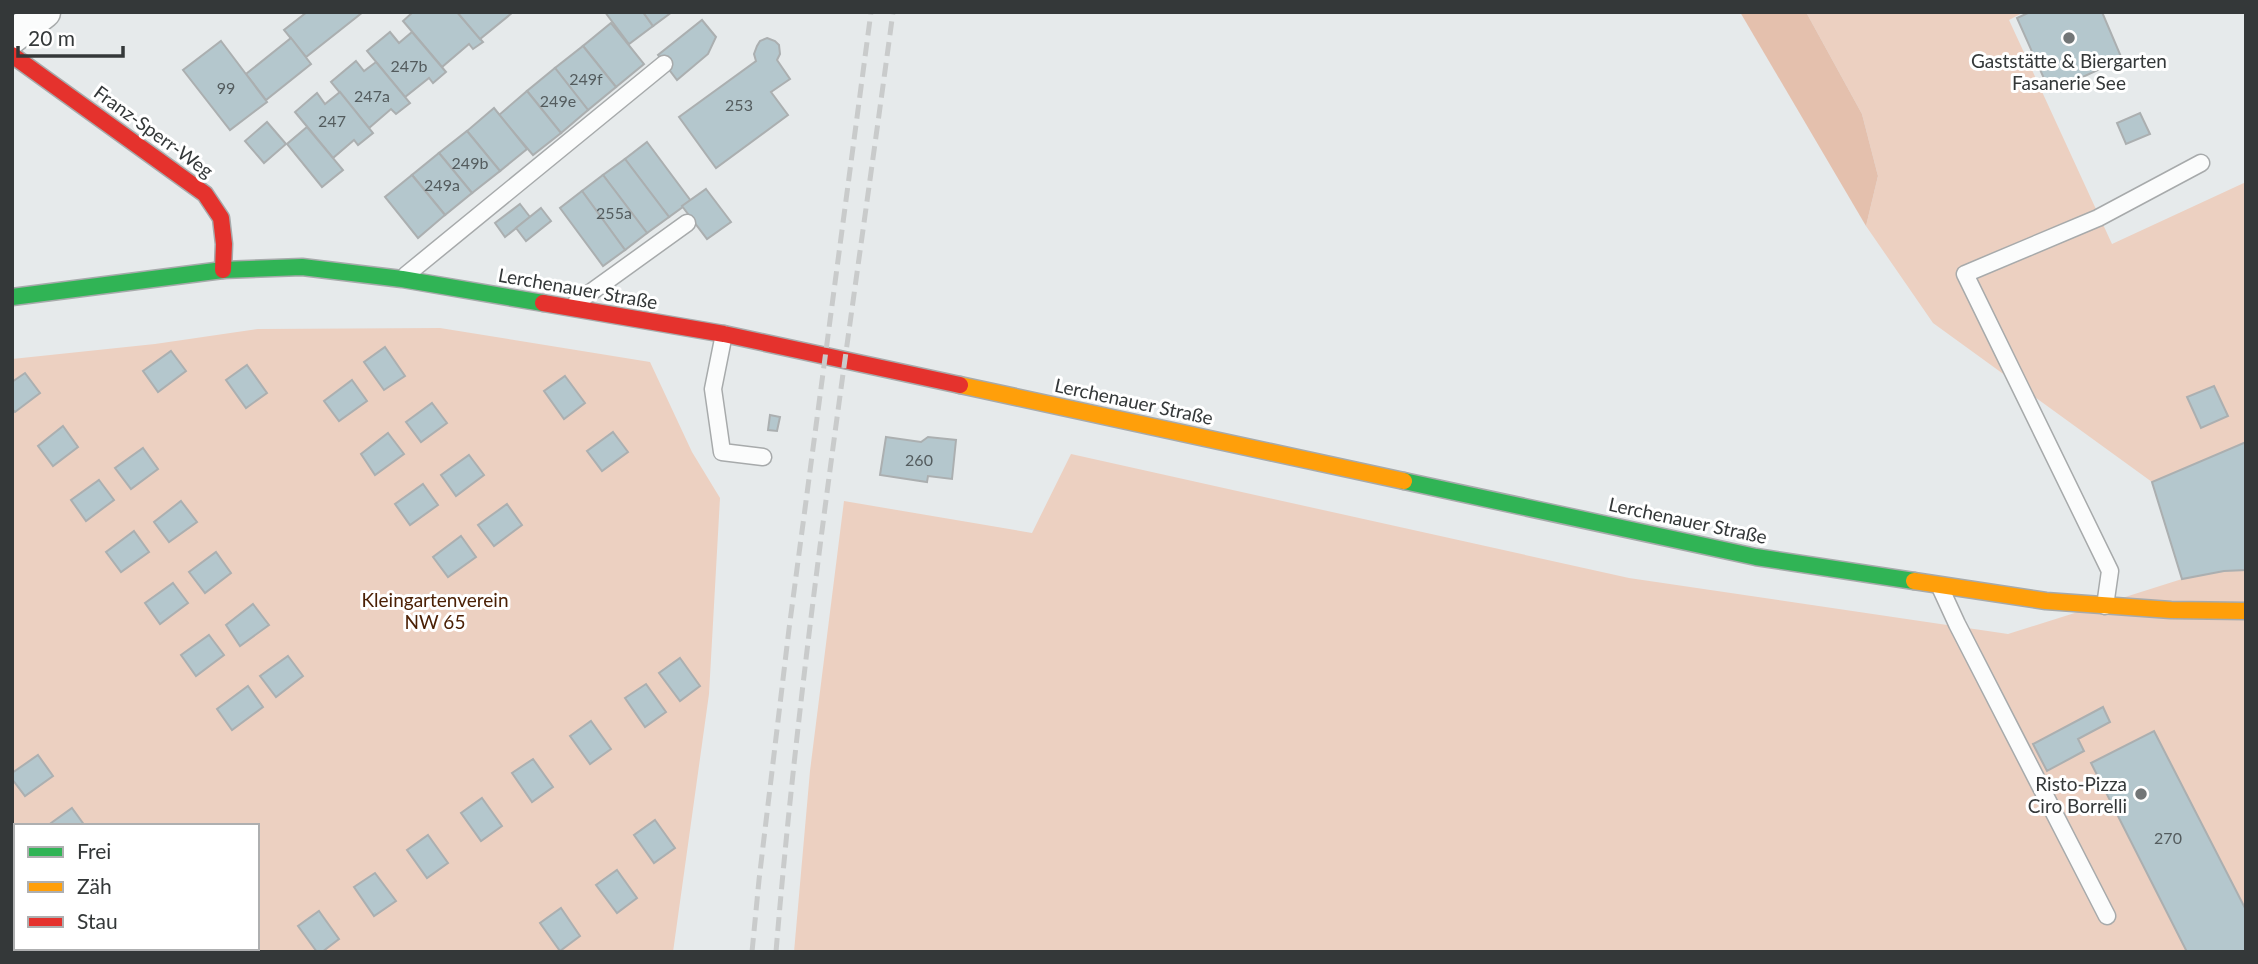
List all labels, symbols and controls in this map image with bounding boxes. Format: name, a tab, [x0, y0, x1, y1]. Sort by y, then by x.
scale bar	[18, 14, 122, 58]
text: 20 m	[28, 25, 75, 50]
marker: Gaststätte & Biergarten Fasanerie See	[2061, 30, 2077, 46]
place label: Gaststätte & Biergarten Fasanerie See	[1971, 49, 2167, 94]
house number: 247b	[391, 56, 427, 75]
house number: 249f	[569, 69, 603, 88]
house number: 99	[217, 78, 235, 97]
street label: Franz-Sperr-Weg	[90, 80, 218, 182]
house number: 247a	[354, 86, 390, 105]
house number: 249e	[540, 91, 576, 110]
house number: 253	[725, 95, 753, 114]
house number: 247	[318, 111, 346, 130]
house number: 249b	[452, 153, 488, 172]
house number: 249a	[424, 175, 460, 194]
house number: 255a	[596, 203, 632, 222]
street label: Lerchenauer Straße	[497, 263, 659, 313]
street label: Lerchenauer Straße	[1053, 373, 1215, 429]
house number: 260	[905, 450, 933, 469]
street label: Lerchenauer Straße	[1607, 492, 1769, 548]
park label: Kleingartenverein NW 65	[362, 588, 509, 633]
place label: Risto-Pizza Ciro Borrelli	[2028, 772, 2127, 817]
marker: Risto-Pizza Ciro Borrelli	[2133, 786, 2149, 802]
legend	[14, 824, 259, 950]
house number: 270	[2154, 828, 2182, 847]
text: Frei	[77, 838, 111, 863]
text: Zäh	[77, 873, 112, 898]
text: Stau	[77, 908, 118, 933]

